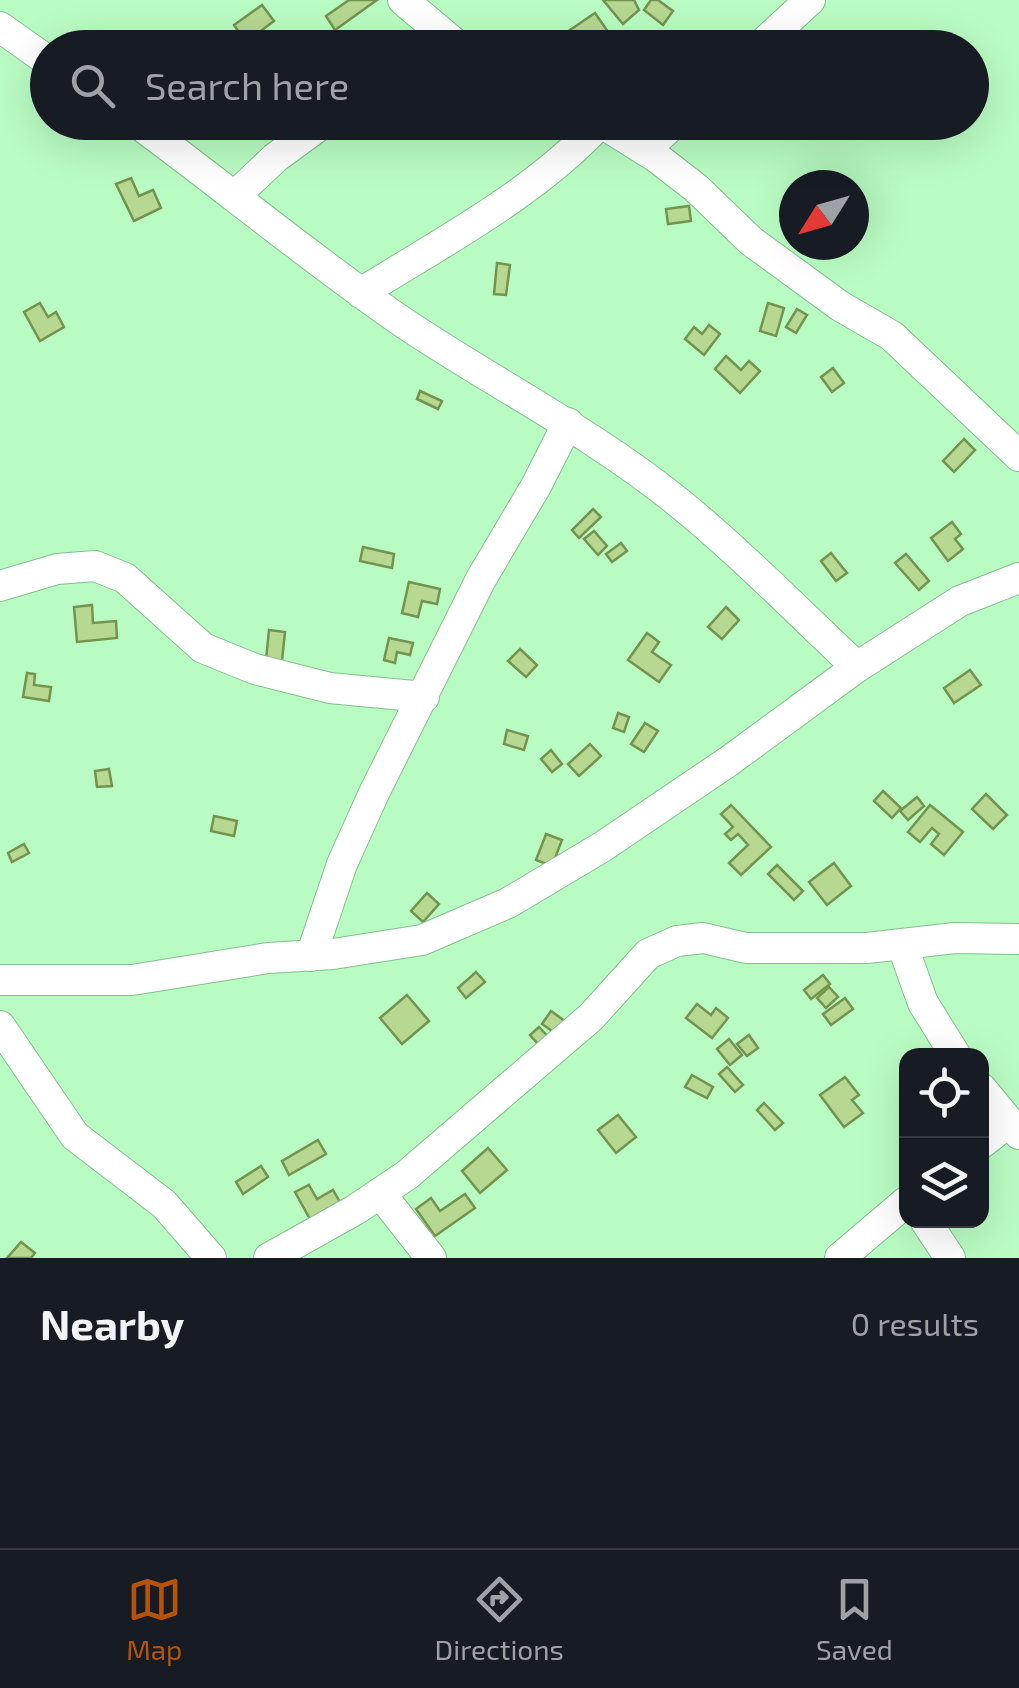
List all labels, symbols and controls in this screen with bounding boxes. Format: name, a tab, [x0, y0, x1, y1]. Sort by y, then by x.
search box	[30, 30, 989, 140]
icon: search	[65, 58, 120, 113]
text: Search here	[145, 62, 349, 108]
north arrow	[779, 170, 869, 260]
map controls	[899, 1048, 989, 1228]
button: locate	[899, 1048, 989, 1138]
button: layers	[899, 1138, 989, 1228]
text: Nearby	[40, 1298, 184, 1348]
text: 0 results	[851, 1304, 979, 1342]
tab: Map	[126, 1572, 182, 1666]
tab: Directions	[435, 1572, 564, 1666]
tab: Saved	[816, 1572, 893, 1666]

